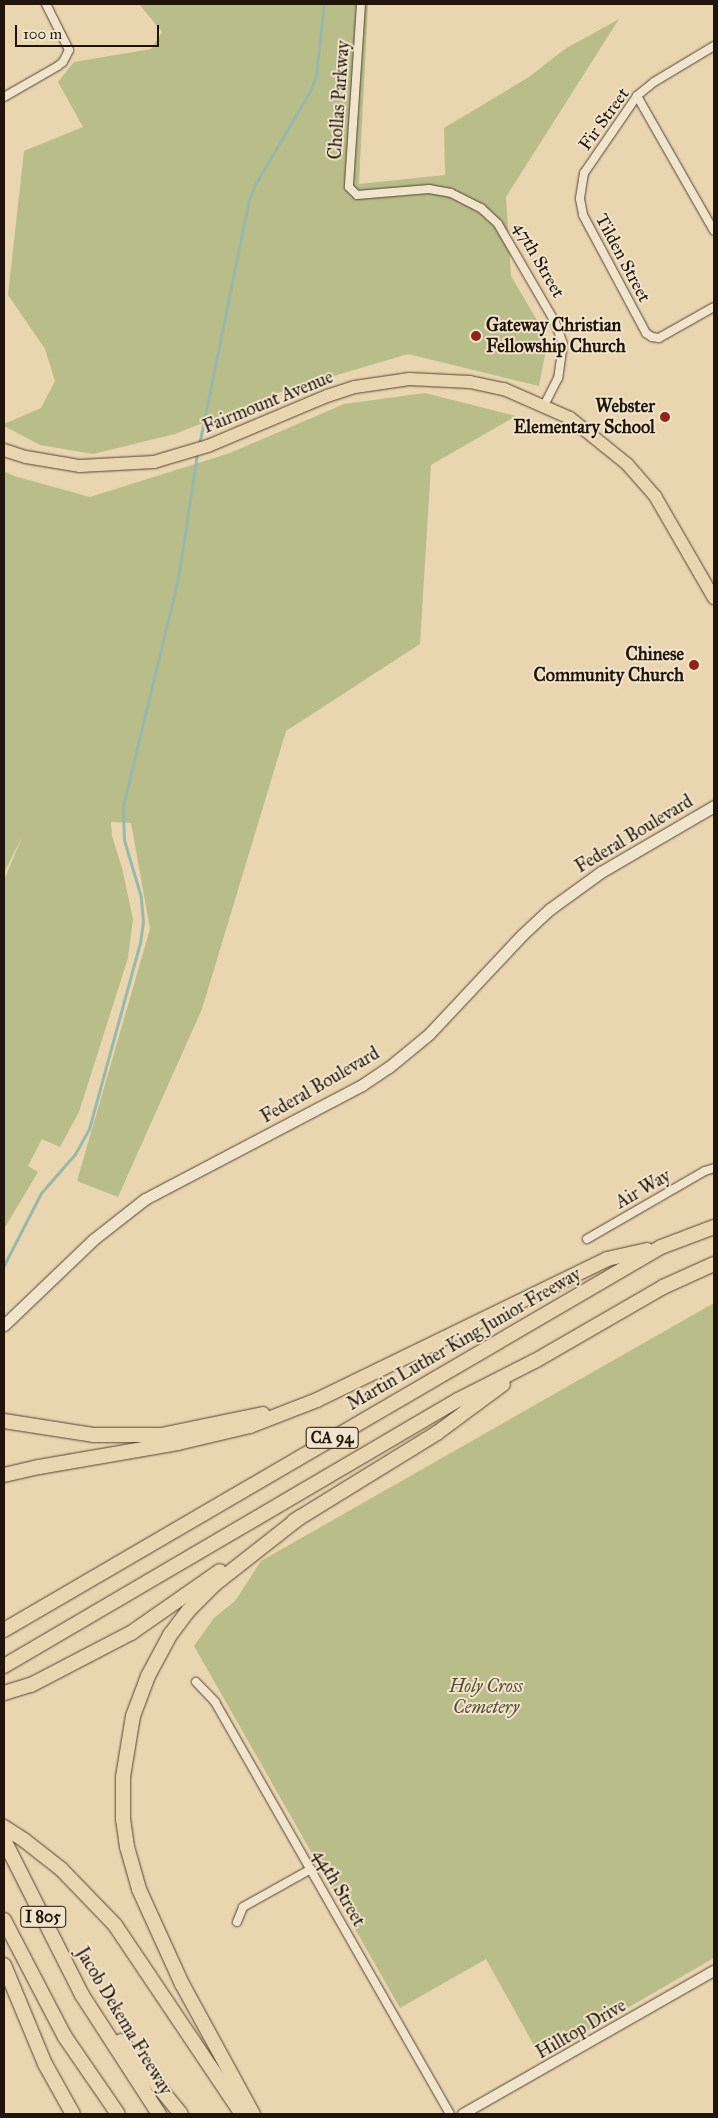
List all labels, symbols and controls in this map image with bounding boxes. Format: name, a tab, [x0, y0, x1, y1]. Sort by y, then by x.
scale bar	[18, 15, 161, 47]
text: 100 m	[23, 25, 62, 43]
street label: Chollas Parkway	[324, 40, 354, 160]
street label: Fir Street	[574, 84, 634, 154]
street label: Tilden Street	[591, 210, 655, 306]
street label: 47th Street	[509, 218, 569, 302]
place label: Gateway Christian Fellowship Church	[486, 315, 626, 358]
marker: Gateway Christian Fellowship Church	[470, 330, 482, 342]
street label: Fairmount Avenue	[200, 366, 336, 438]
place label: Webster Elementary School	[513, 396, 655, 438]
marker: Webster Elementary School	[659, 411, 671, 423]
place label: Chinese Community Church	[534, 644, 684, 686]
marker: Chinese Community Church	[688, 659, 700, 671]
street label: Federal Boulevard	[571, 790, 697, 878]
street label: Federal Boulevard	[257, 1042, 383, 1128]
street label: Air Way	[612, 1165, 674, 1213]
street label: Martin Luther King Junior Freeway	[343, 1263, 585, 1415]
road number: CA 94	[304, 1425, 360, 1452]
park label: Holy Cross Cemetery	[449, 1676, 523, 1718]
street label: 44th Street	[308, 1846, 370, 1930]
road number: I 805	[19, 1904, 67, 1930]
street label: Jacob Dekema Freeway	[71, 1943, 177, 2099]
street label: Hilltop Drive	[532, 1995, 630, 2063]

